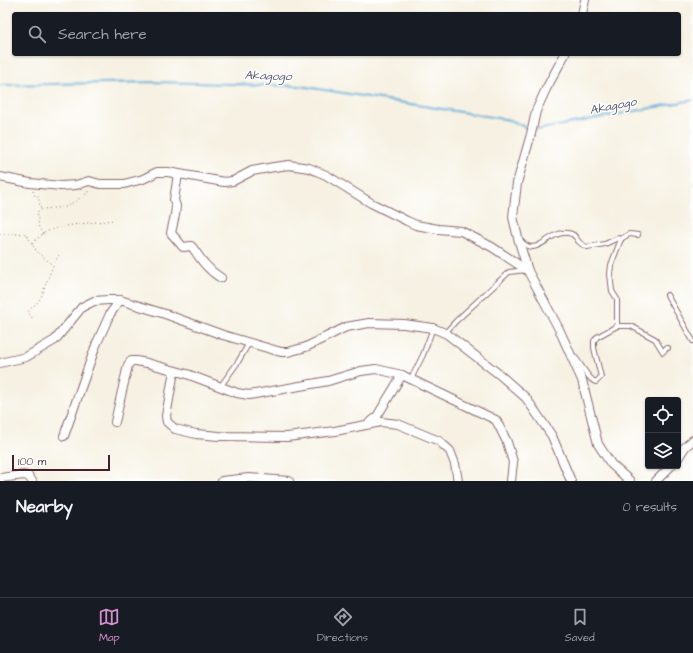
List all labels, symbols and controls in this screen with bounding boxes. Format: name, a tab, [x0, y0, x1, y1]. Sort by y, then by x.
search box	[12, 12, 681, 56]
icon: search	[26, 23, 48, 45]
text: Search here	[58, 24, 147, 45]
water label: Akagogo	[244, 67, 293, 86]
water label: Akagogo	[588, 93, 639, 120]
map controls	[645, 397, 681, 469]
button: locate	[645, 397, 681, 433]
button: layers	[645, 433, 681, 469]
scale bar	[12, 453, 110, 472]
text: 100 m	[18, 454, 46, 469]
text: Nearby	[16, 495, 73, 519]
text: 0 results	[622, 498, 677, 516]
tab: Map	[98, 606, 120, 645]
tab: Directions	[317, 606, 368, 645]
tab: Saved	[565, 606, 595, 645]

